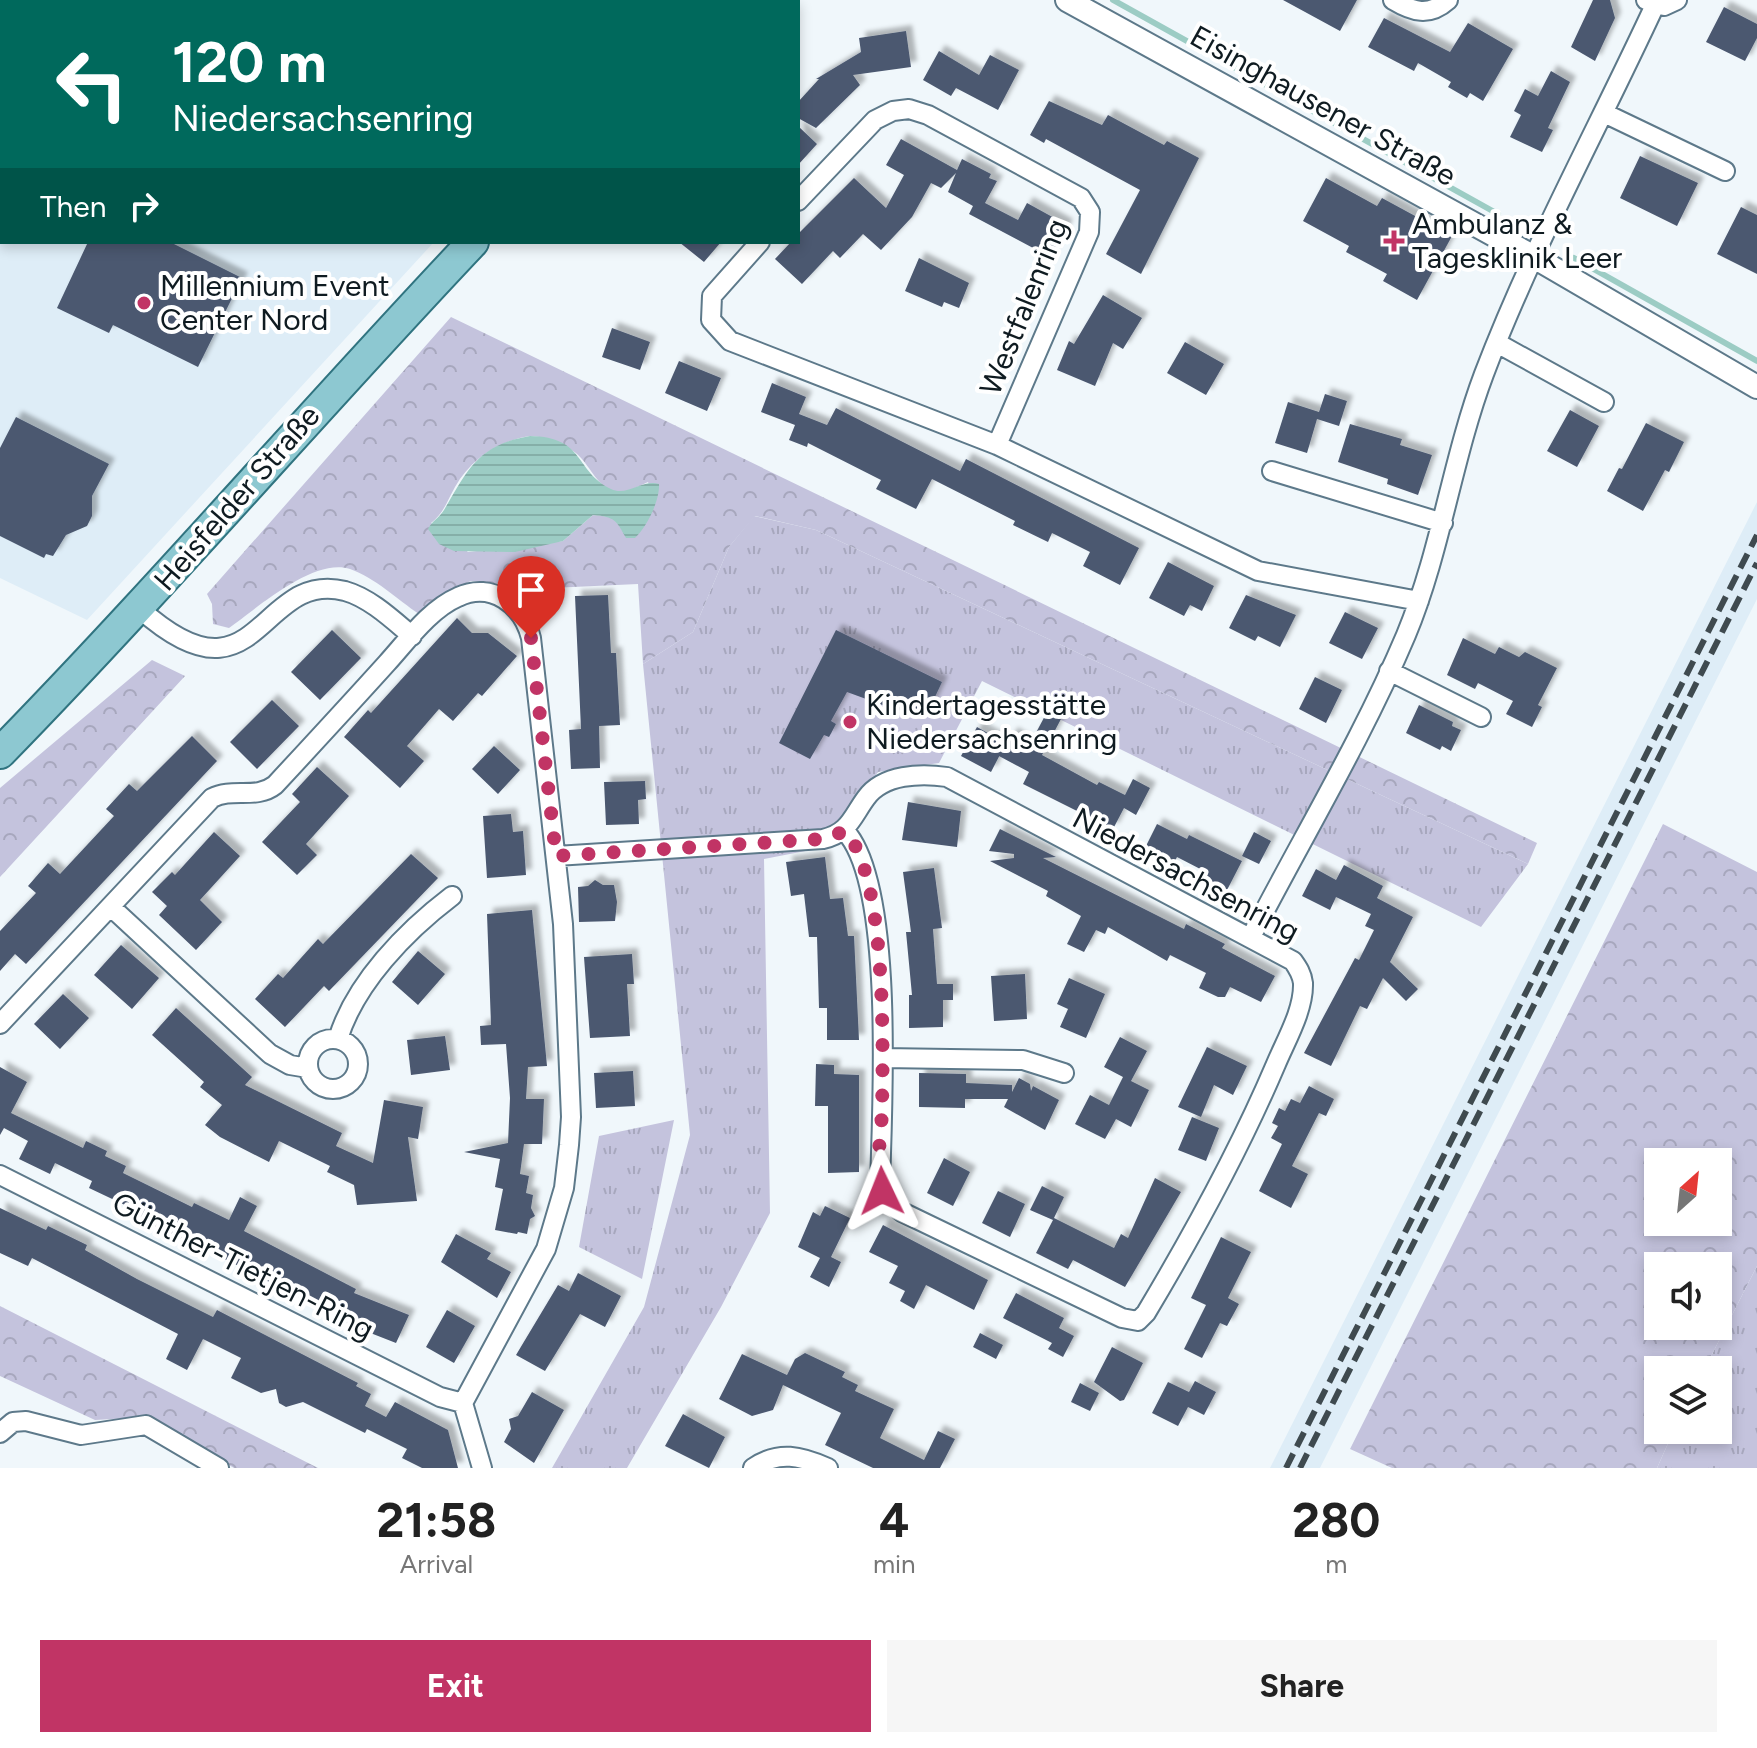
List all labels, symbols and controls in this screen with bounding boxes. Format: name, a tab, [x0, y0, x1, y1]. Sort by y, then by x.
street label: Eisinghausener Straße	[1184, 17, 1463, 194]
text: 120 m	[172, 29, 327, 96]
icon: left	[40, 32, 144, 136]
text: Niedersachsenring	[172, 97, 474, 140]
icon: right	[122, 184, 166, 228]
text: Then	[40, 188, 106, 225]
place label: Ambulanz & Tagesklinik Leer	[1412, 205, 1622, 276]
street label: Westfalenring	[971, 213, 1076, 400]
marker: Ambulanz & Tagesklinik Leer	[1383, 230, 1405, 252]
place label: Millennium Event Center Nord	[160, 267, 390, 338]
marker: Millennium Event Center Nord	[135, 294, 153, 312]
street label: Heisfelder Straße	[146, 397, 327, 598]
pin	[497, 556, 565, 638]
icon: arrive	[509, 568, 553, 612]
place label: Kindertagesstätte Niedersachsenring	[866, 686, 1117, 757]
marker: Kindertagesstätte Niedersachsenring	[841, 713, 859, 731]
street label: Niedersachsenring	[1067, 799, 1306, 950]
north arrow	[1644, 1148, 1732, 1236]
map controls	[1644, 1148, 1732, 1444]
position arrow	[840, 1149, 924, 1233]
street label: Günther-Tietjen-Ring	[106, 1184, 380, 1348]
button: sound	[1644, 1252, 1732, 1340]
button: layers	[1644, 1356, 1732, 1444]
text: 21:58	[377, 1491, 496, 1549]
text: 4	[879, 1491, 909, 1549]
text: 280	[1292, 1491, 1380, 1549]
text: Arrival	[400, 1548, 473, 1580]
text: min	[873, 1548, 916, 1580]
text: m	[1325, 1548, 1347, 1580]
button: Exit	[40, 1640, 871, 1732]
button: Share	[887, 1640, 1717, 1732]

